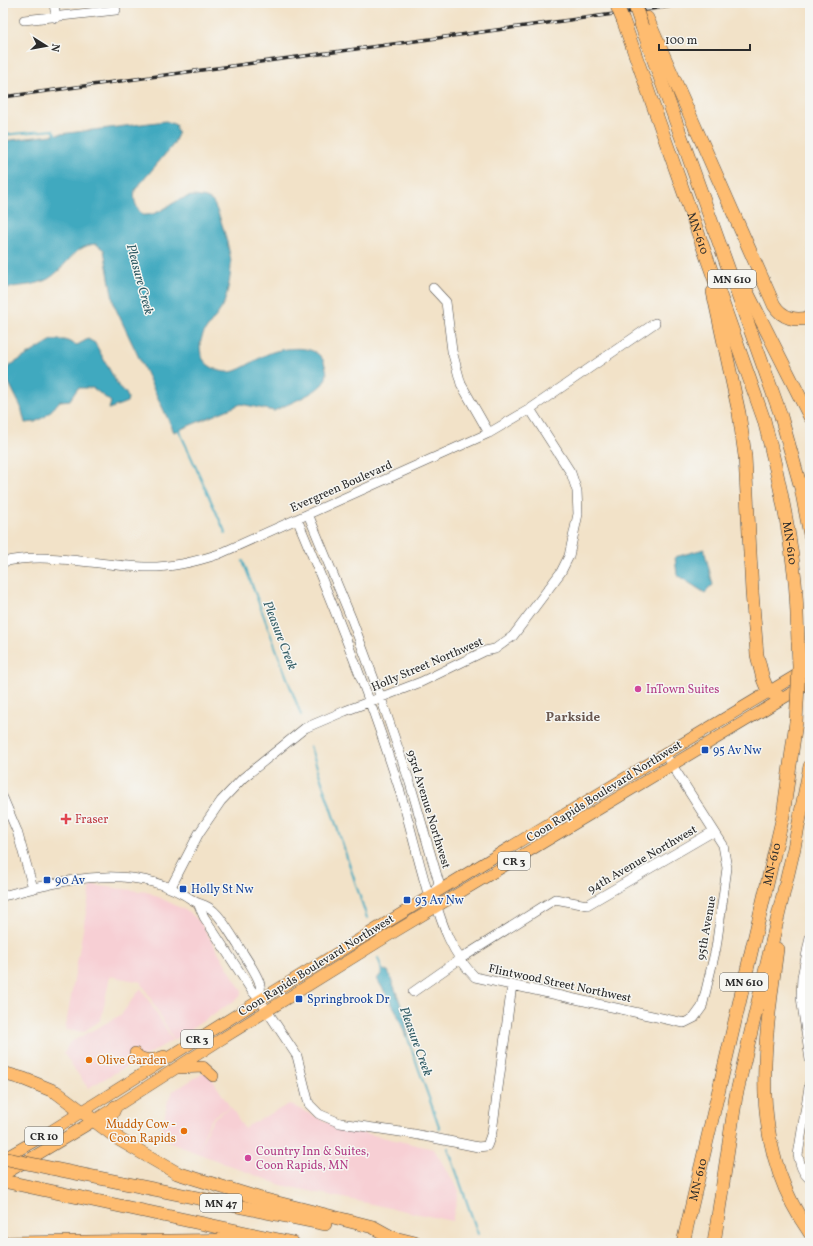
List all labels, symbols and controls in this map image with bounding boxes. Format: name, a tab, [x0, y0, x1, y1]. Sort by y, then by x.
north arrow	[26, 26, 66, 66]
scale bar	[659, 26, 750, 52]
text: 100 m	[665, 33, 698, 49]
text: N	[46, 42, 62, 53]
street label: MN-610	[682, 210, 712, 257]
water label: Pleasure Creek	[121, 242, 157, 317]
road number: MN 610	[708, 270, 756, 288]
street label: Evergreen Boulevard	[288, 457, 395, 517]
street label: MN-610	[778, 520, 800, 566]
water label: Pleasure Creek	[258, 599, 301, 673]
street label: Holly Street Northwest	[369, 634, 486, 696]
place label: InTown Suites	[646, 682, 719, 698]
marker: InTown Suites	[633, 684, 643, 694]
district label: Parkside	[546, 709, 600, 727]
street label: Coon Rapids Boulevard Northwest	[524, 737, 685, 847]
place label: 95 Av Nw	[713, 743, 762, 759]
marker: 95 Av Nw	[700, 745, 710, 755]
street label: 93rd Avenue Northwest	[402, 748, 454, 871]
place label: Fraser	[75, 812, 108, 828]
marker: Fraser	[60, 813, 72, 825]
street label: 94th Avenue Northwest	[585, 822, 700, 898]
street label: MN-610	[760, 842, 785, 887]
road number: CR 3	[498, 852, 530, 870]
place label: 90 Av	[55, 873, 86, 889]
marker: 90 Av	[42, 875, 52, 885]
place label: Holly St Nw	[191, 882, 254, 898]
marker: Holly St Nw	[178, 884, 188, 894]
place label: 93 Av Nw	[415, 893, 465, 909]
marker: 93 Av Nw	[402, 895, 412, 905]
street label: 95th Avenue	[693, 895, 721, 962]
street label: Coon Rapids Boulevard Northwest	[236, 911, 397, 1021]
street label: Flintwood Street Northwest	[487, 961, 633, 1007]
road number: MN 610	[720, 973, 768, 991]
place label: Springbrook Dr	[307, 992, 389, 1008]
marker: Springbrook Dr	[294, 994, 304, 1004]
water label: Pleasure Creek	[394, 1004, 436, 1079]
road number: CR 3	[181, 1030, 213, 1048]
place label: Olive Garden	[97, 1053, 167, 1069]
marker: Olive Garden	[84, 1055, 94, 1065]
place label: Muddy Cow - Coon Rapids	[106, 1117, 176, 1147]
marker: Muddy Cow - Coon Rapids	[179, 1126, 189, 1136]
road number: CR 10	[25, 1127, 63, 1145]
place label: Country Inn & Suites, Coon Rapids, MN	[256, 1144, 369, 1174]
marker: Country Inn & Suites, Coon Rapids, MN	[243, 1153, 253, 1163]
street label: MN-610	[686, 1157, 712, 1203]
road number: MN 47	[200, 1194, 242, 1212]

